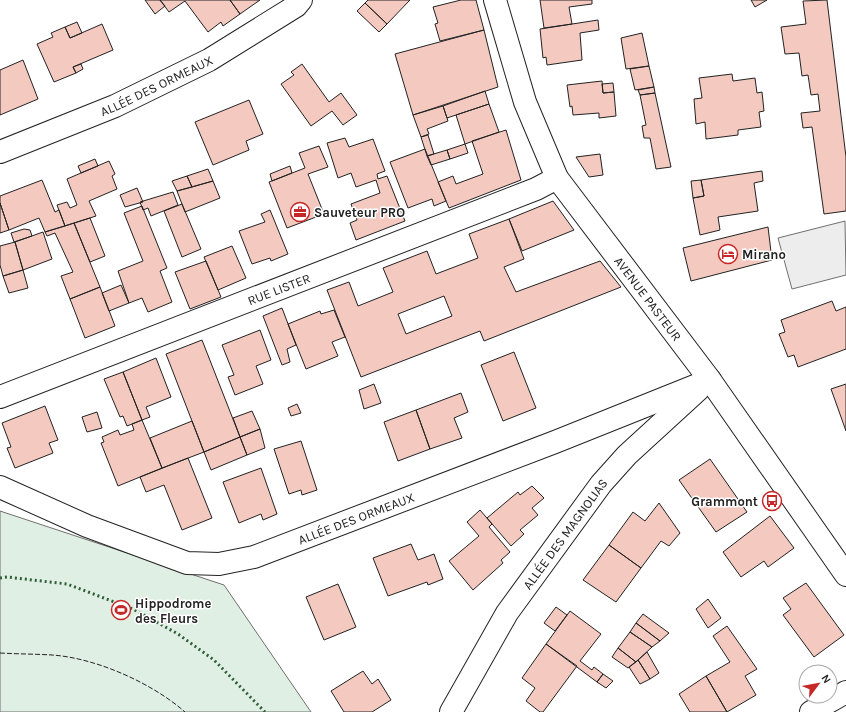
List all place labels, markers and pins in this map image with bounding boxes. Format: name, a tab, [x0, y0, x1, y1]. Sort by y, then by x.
office icon: Sauveteur PRO	[289, 201, 311, 223]
place label: Sauveteur PRO	[314, 205, 405, 220]
hotel icon: Mirano	[717, 243, 739, 265]
place label: Mirano	[742, 247, 786, 262]
bus stop icon: Grammont	[761, 490, 783, 512]
place label: Grammont	[691, 494, 758, 509]
place label: Hippodrome des Fleurs	[135, 596, 211, 626]
sports icon: Hippodrome des Fleurs	[110, 599, 132, 621]

